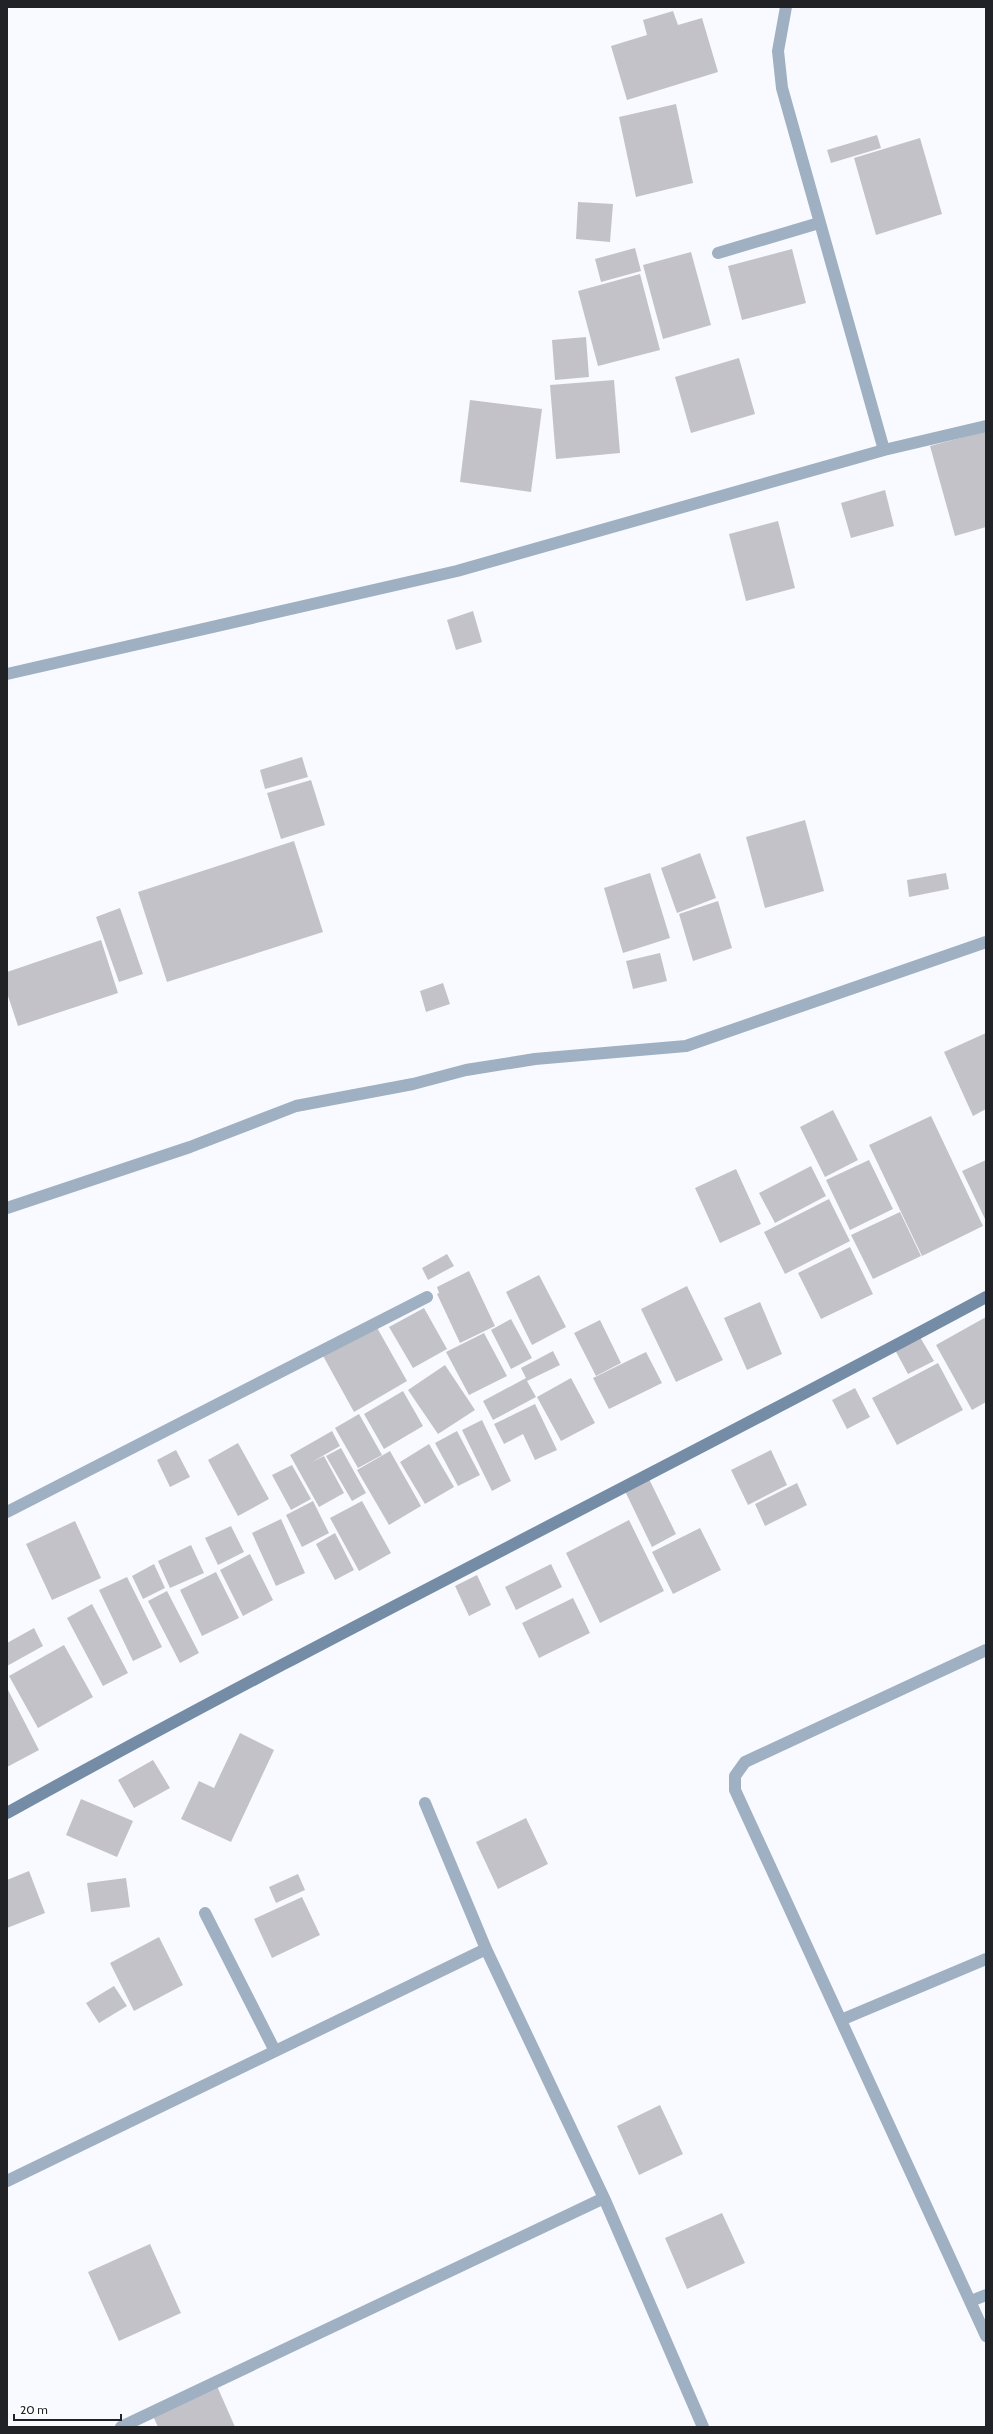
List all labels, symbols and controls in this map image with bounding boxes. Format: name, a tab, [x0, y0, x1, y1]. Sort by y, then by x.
scale bar	[14, 2396, 121, 2422]
text: 20 m	[20, 2402, 48, 2417]

